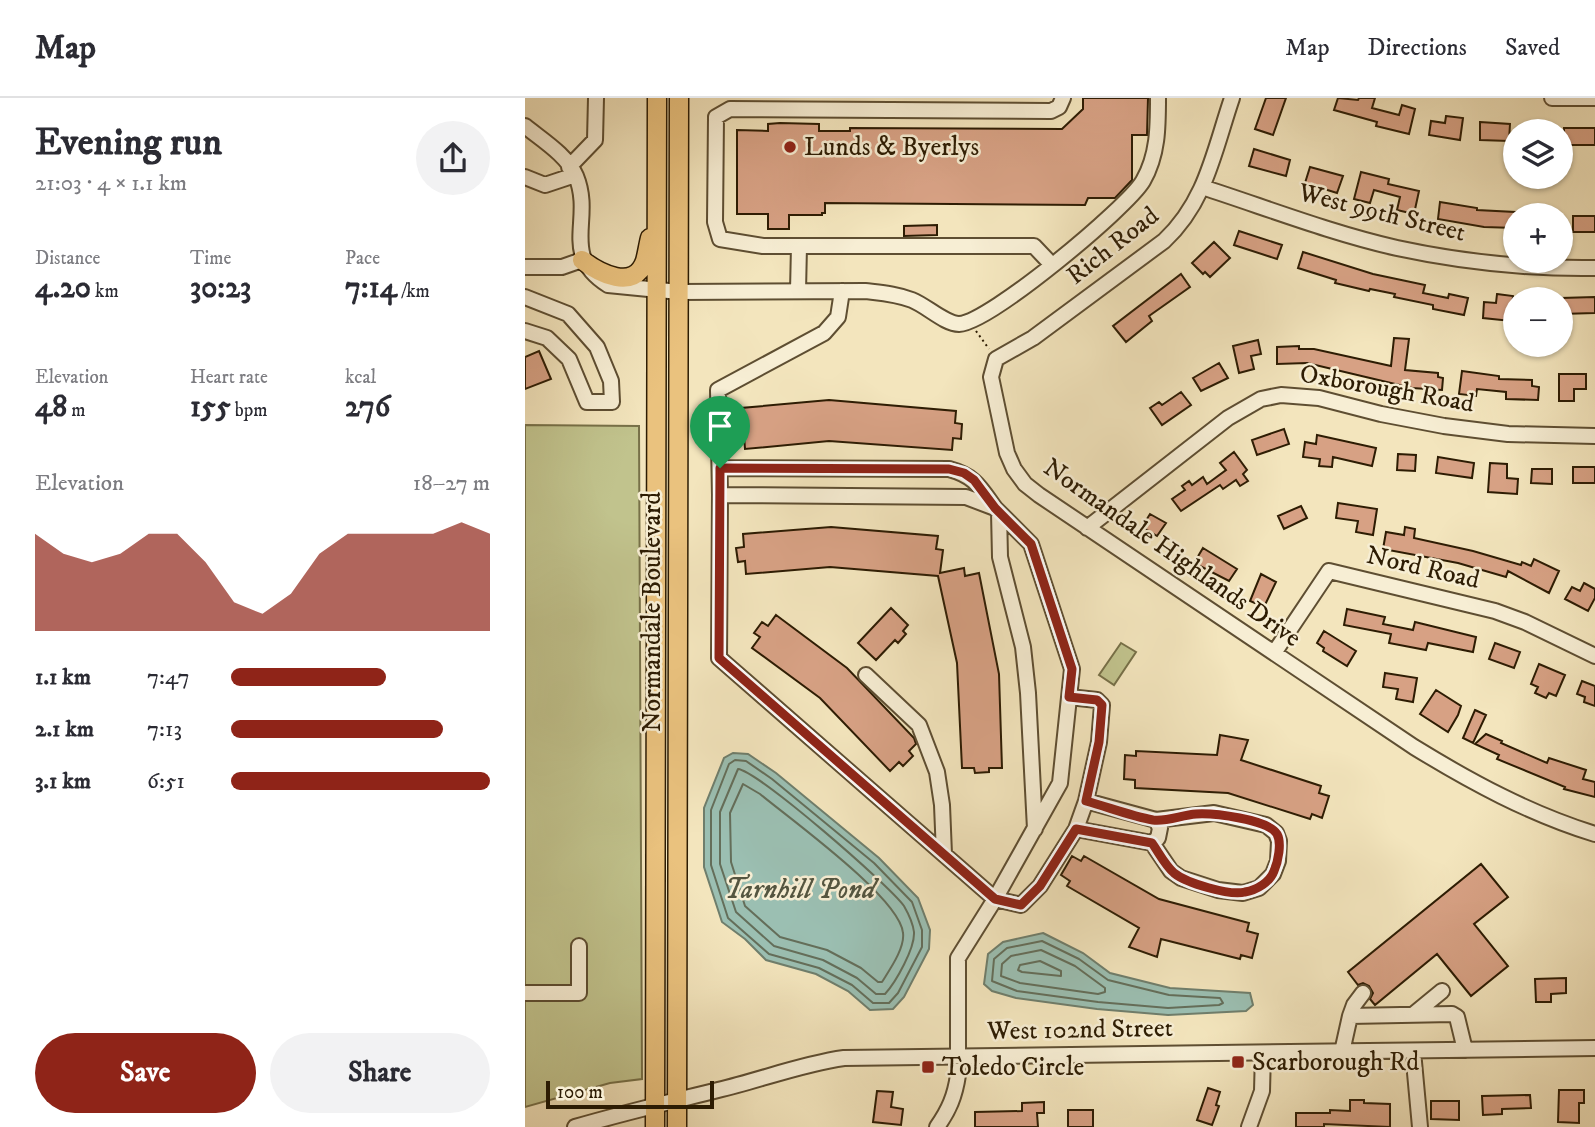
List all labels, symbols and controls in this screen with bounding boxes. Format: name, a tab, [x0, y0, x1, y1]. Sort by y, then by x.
text: Map	[35, 28, 96, 69]
text: Map	[1285, 33, 1330, 63]
text: Directions	[1368, 33, 1467, 63]
text: Saved	[1505, 33, 1560, 63]
text: Evening run	[35, 119, 222, 167]
map controls	[1503, 119, 1573, 357]
button: layers	[1503, 119, 1573, 189]
button: share	[416, 121, 490, 195]
place label: Lunds & Byerlys	[804, 131, 979, 164]
marker: Lunds & Byerlys	[782, 139, 798, 155]
text: 21:03 · 4 × 1.1 km	[35, 169, 187, 198]
street label: West 99th Street	[1294, 176, 1469, 250]
street label: Rich Road	[1060, 200, 1166, 292]
button: +	[1503, 203, 1573, 273]
text: Distance	[35, 247, 100, 270]
text: Time	[190, 247, 231, 270]
text: Pace	[345, 247, 380, 270]
text: 4.20	[35, 270, 91, 307]
text: 30:23	[190, 270, 251, 307]
text: 7:14	[345, 270, 397, 307]
text: km	[91, 280, 119, 303]
text: /km	[397, 280, 430, 303]
button: −	[1503, 287, 1573, 357]
street label: Oxborough Road	[1297, 357, 1477, 421]
text: Elevation	[35, 366, 109, 389]
text: Heart rate	[190, 366, 268, 389]
text: kcal	[345, 366, 376, 389]
text: 48	[35, 389, 67, 426]
text: 155	[190, 389, 231, 426]
text: 276	[345, 389, 390, 426]
pin	[690, 396, 750, 468]
text: m	[67, 399, 86, 422]
text: bpm	[231, 399, 267, 422]
icon: arrive	[701, 407, 739, 445]
street label: Normandale Highlands Drive	[1037, 451, 1307, 655]
text: Elevation	[35, 469, 124, 498]
text: 18–27 m	[413, 469, 490, 498]
street label: Normandale Boulevard	[636, 492, 669, 732]
street label: Nord Road	[1363, 539, 1483, 597]
text: 1.1 km	[35, 663, 91, 692]
text: 7:47	[147, 663, 190, 692]
text: 2.1 km	[35, 715, 94, 744]
text: 7:13	[147, 715, 182, 744]
text: 3.1 km	[35, 767, 91, 796]
text: 6:51	[147, 767, 185, 796]
water label: Tarnhill Pond	[724, 872, 879, 907]
street label: West 102nd Street	[986, 1012, 1173, 1048]
button: Save	[35, 1033, 256, 1113]
button: Share	[270, 1033, 490, 1113]
place label: Scarborough Rd	[1252, 1046, 1419, 1079]
place label: Toledo Circle	[942, 1051, 1084, 1084]
marker: Scarborough Rd	[1230, 1054, 1246, 1070]
marker: Toledo Circle	[920, 1059, 936, 1075]
scale bar	[546, 1078, 714, 1110]
text: 100 m	[557, 1081, 603, 1104]

